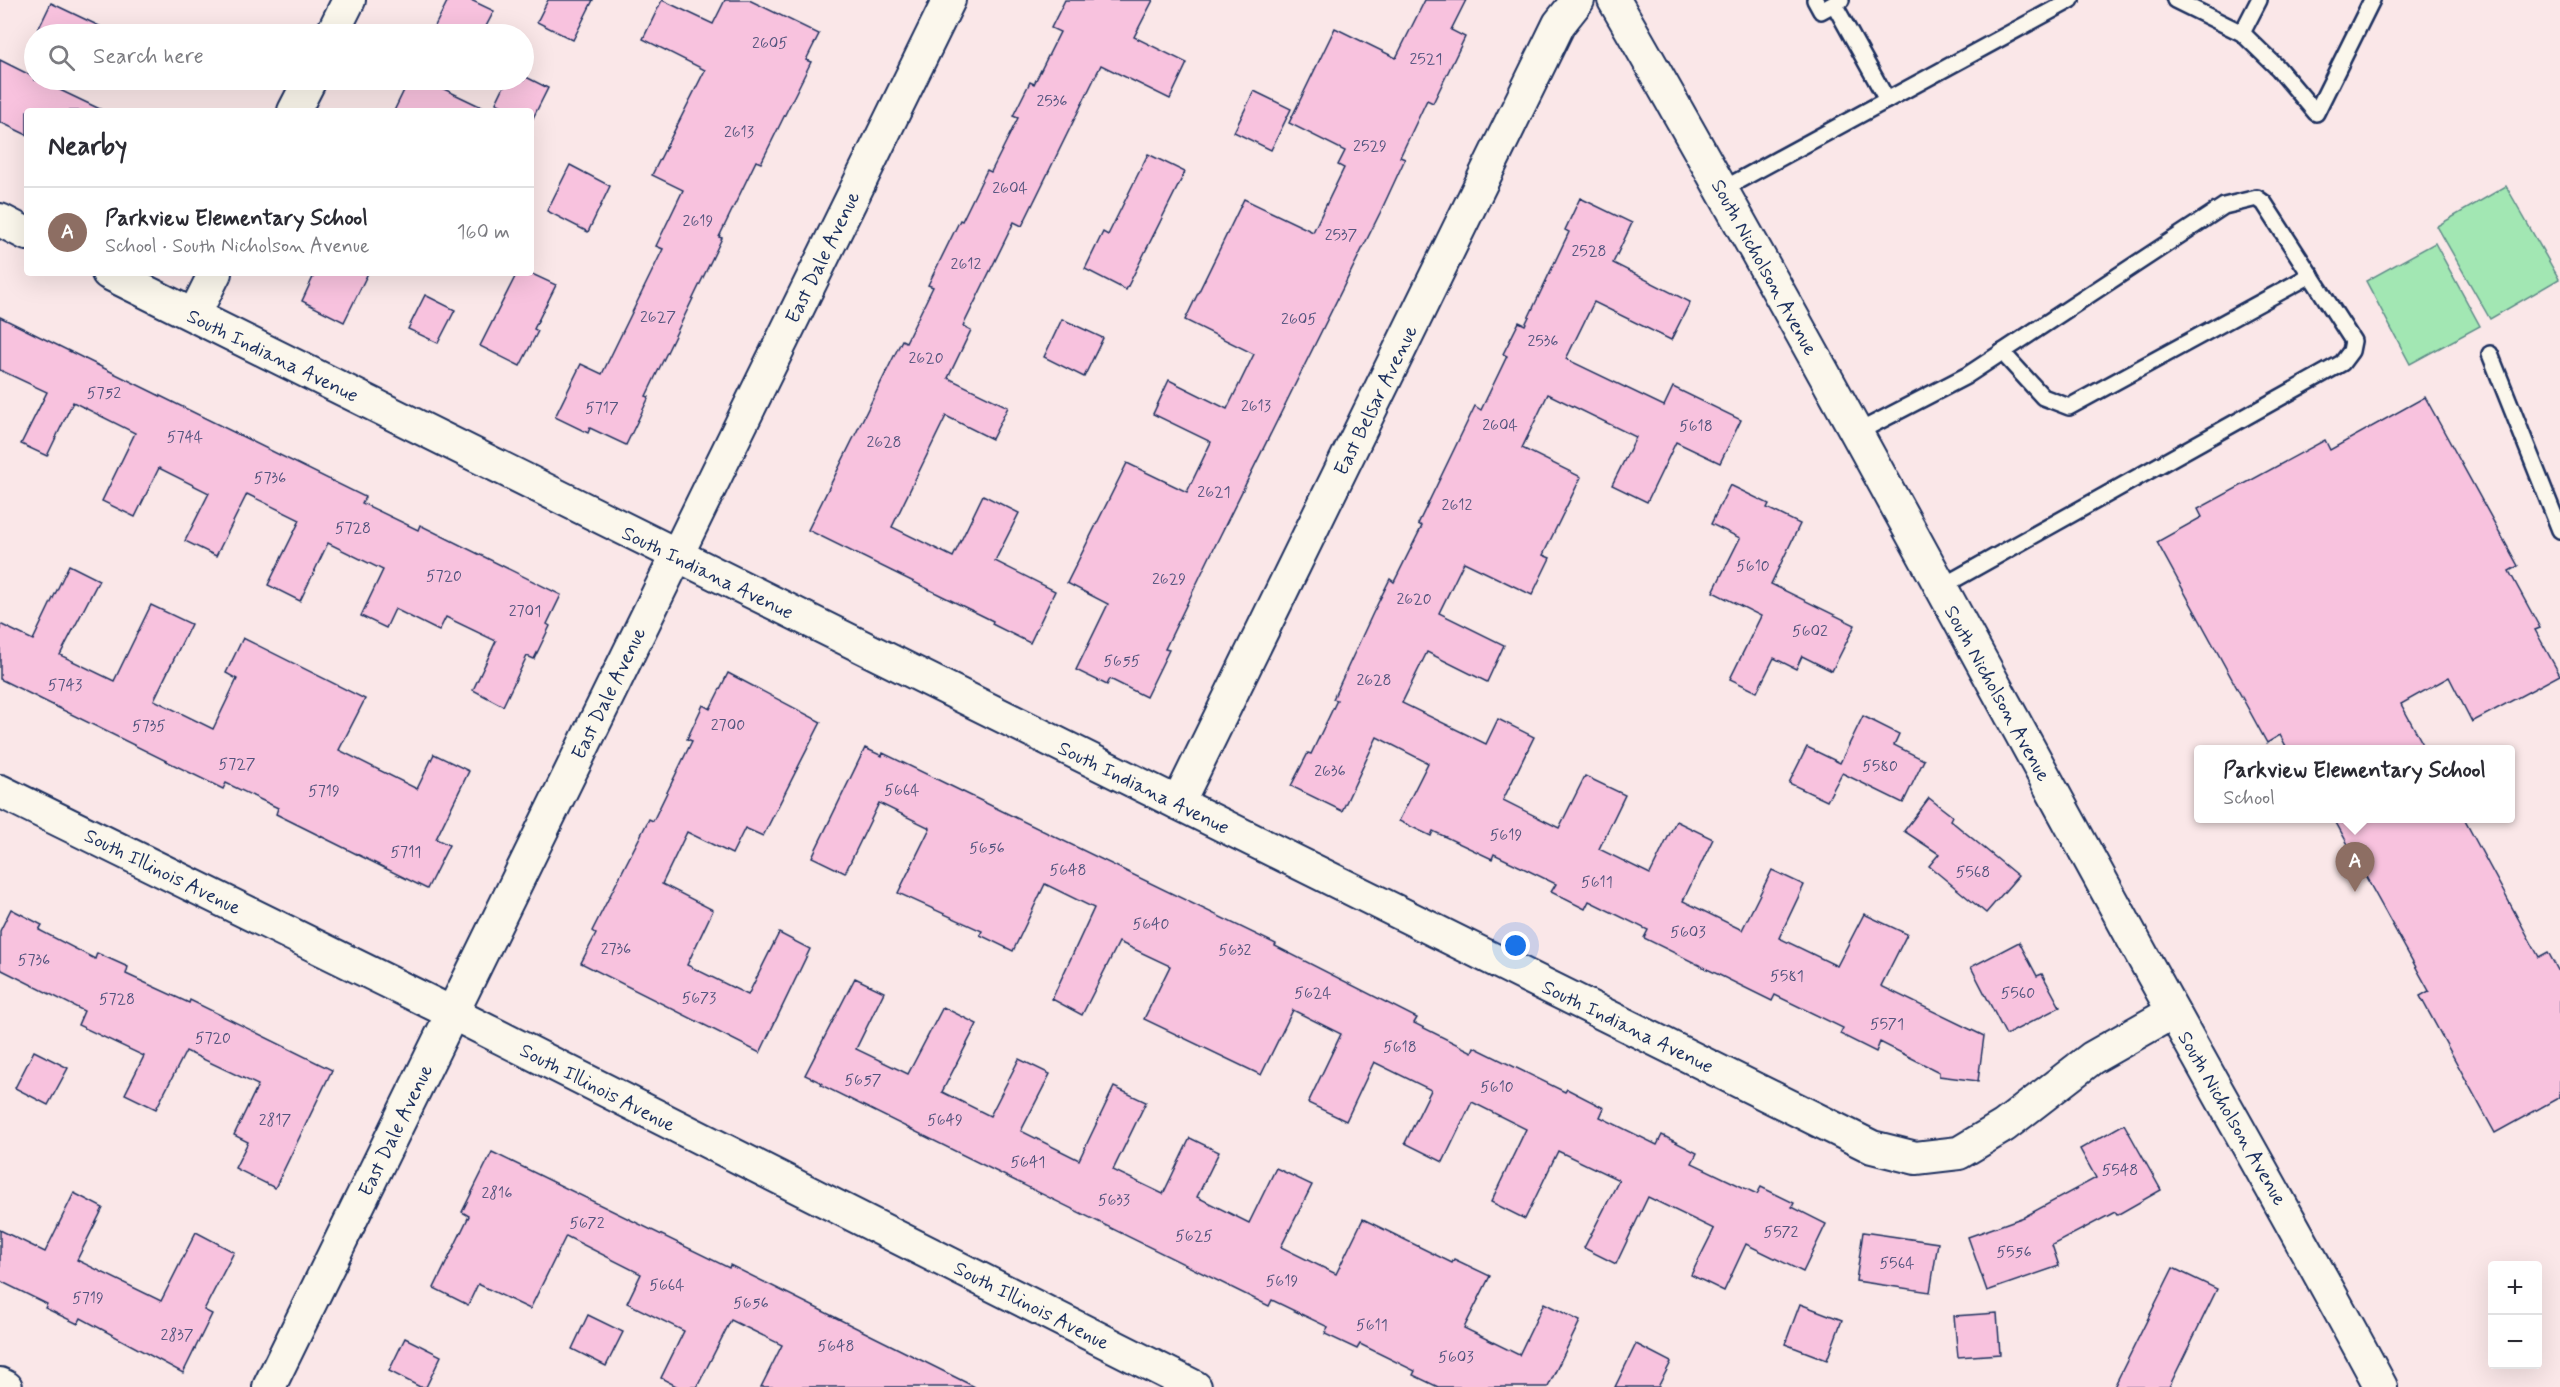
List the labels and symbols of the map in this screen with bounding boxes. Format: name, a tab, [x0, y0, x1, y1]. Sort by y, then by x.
house number: 2605	[752, 33, 788, 54]
house number: 2521	[1409, 49, 1443, 70]
house number: 2536	[1036, 91, 1068, 112]
house number: 2613	[724, 122, 754, 143]
house number: 2529	[1353, 136, 1387, 157]
street label: South Nicholson Avenue	[1704, 175, 1823, 361]
house number: 2604	[992, 178, 1028, 199]
street label: East Dale Avenue	[780, 187, 867, 328]
house number: 2619	[683, 211, 714, 232]
house number: 2537	[1325, 225, 1358, 246]
house number: 2528	[1572, 241, 1606, 262]
house number: 2612	[951, 254, 982, 275]
street label: South Indiana Avenue	[182, 303, 363, 410]
house number: 2627	[640, 307, 676, 328]
house number: 2605	[1281, 309, 1317, 330]
street label: East Belsar Avenue	[1328, 321, 1424, 480]
house number: 2536	[1527, 331, 1559, 352]
house number: 2620	[908, 348, 944, 369]
house number: 5752	[87, 383, 121, 404]
house number: 2613	[1241, 396, 1271, 417]
house number: 5717	[585, 398, 619, 419]
house number: 2604	[1482, 415, 1518, 436]
house number: 5618	[1679, 416, 1713, 437]
house number: 5744	[167, 427, 203, 448]
house number: 2628	[866, 432, 902, 453]
house number: 5736	[254, 468, 286, 489]
house number: 2621	[1197, 482, 1231, 503]
house number: 2612	[1442, 495, 1473, 516]
house number: 5728	[335, 518, 371, 539]
street label: South Indiana Avenue	[617, 520, 798, 627]
house number: 5610	[1736, 556, 1770, 577]
house number: 5720	[426, 566, 462, 587]
house number: 2629	[1152, 569, 1186, 590]
house number: 2620	[1396, 589, 1432, 610]
house number: 2701	[509, 601, 541, 622]
street label: South Nicholson Avenue	[1937, 601, 2056, 787]
house number: 5602	[1792, 621, 1828, 642]
street label: East Dale Avenue	[566, 623, 653, 764]
house number: 5655	[1104, 651, 1140, 672]
house number: 2628	[1356, 670, 1392, 691]
house number: 5743	[48, 675, 82, 696]
house number: 2700	[711, 715, 745, 736]
house number: 5735	[132, 716, 166, 737]
street label: South Indiana Avenue	[1053, 735, 1234, 842]
house number: 5727	[219, 754, 256, 775]
house number: 5580	[1862, 756, 1898, 777]
house number: 2636	[1314, 761, 1346, 782]
house number: 5664	[884, 780, 920, 801]
house number: 5719	[308, 781, 340, 802]
street label: South Illinois Avenue	[79, 823, 245, 922]
house number: 5619	[1490, 825, 1522, 846]
house number: 5656	[969, 838, 1005, 859]
house number: 5711	[390, 842, 422, 863]
pin: A	[2336, 842, 2374, 892]
house number: 5648	[1050, 860, 1086, 881]
house number: 5568	[1956, 862, 1990, 883]
house number: 5611	[1581, 872, 1613, 893]
house number: 5640	[1133, 914, 1169, 935]
house number: 5603	[1670, 922, 1706, 943]
your location	[1501, 931, 1530, 960]
house number: 2736	[601, 939, 631, 960]
house number: 5632	[1219, 940, 1252, 961]
house number: 5736	[18, 950, 50, 971]
house number: 5581	[1770, 966, 1804, 987]
street label: South Indiana Avenue	[1537, 974, 1718, 1081]
house number: 5624	[1294, 983, 1332, 1004]
house number: 5560	[2001, 983, 2035, 1004]
house number: 5673	[682, 988, 716, 1009]
house number: 5728	[99, 989, 135, 1010]
house number: 5571	[1870, 1014, 1904, 1035]
street label: South Nicholson Avenue	[2171, 1027, 2293, 1211]
house number: 5720	[195, 1028, 231, 1049]
street label: South Illinois Avenue	[515, 1037, 680, 1139]
house number: 5618	[1383, 1037, 1417, 1058]
street label: East Dale Avenue	[353, 1060, 440, 1201]
house number: 5657	[844, 1070, 882, 1091]
house number: 5610	[1480, 1077, 1514, 1098]
house number: 2817	[259, 1110, 292, 1131]
house number: 5649	[927, 1110, 963, 1131]
house number: 5641	[1010, 1152, 1046, 1173]
house number: 5548	[2102, 1160, 2138, 1181]
house number: 2816	[481, 1183, 513, 1204]
house number: 5633	[1098, 1190, 1130, 1211]
house number: 5672	[569, 1213, 605, 1234]
house number: 5572	[1764, 1222, 1799, 1243]
house number: 5625	[1175, 1226, 1213, 1247]
house number: 5556	[1996, 1242, 2032, 1263]
house number: 5564	[1880, 1253, 1914, 1274]
street label: South Illinois Avenue	[949, 1255, 1114, 1357]
house number: 5619	[1266, 1271, 1298, 1292]
house number: 5664	[649, 1275, 685, 1296]
house number: 5719	[72, 1288, 104, 1309]
house number: 5656	[733, 1293, 769, 1314]
house number: 5611	[1356, 1315, 1388, 1336]
house number: 2837	[161, 1325, 194, 1346]
house number: 5648	[818, 1336, 854, 1357]
house number: 5603	[1438, 1347, 1474, 1368]

